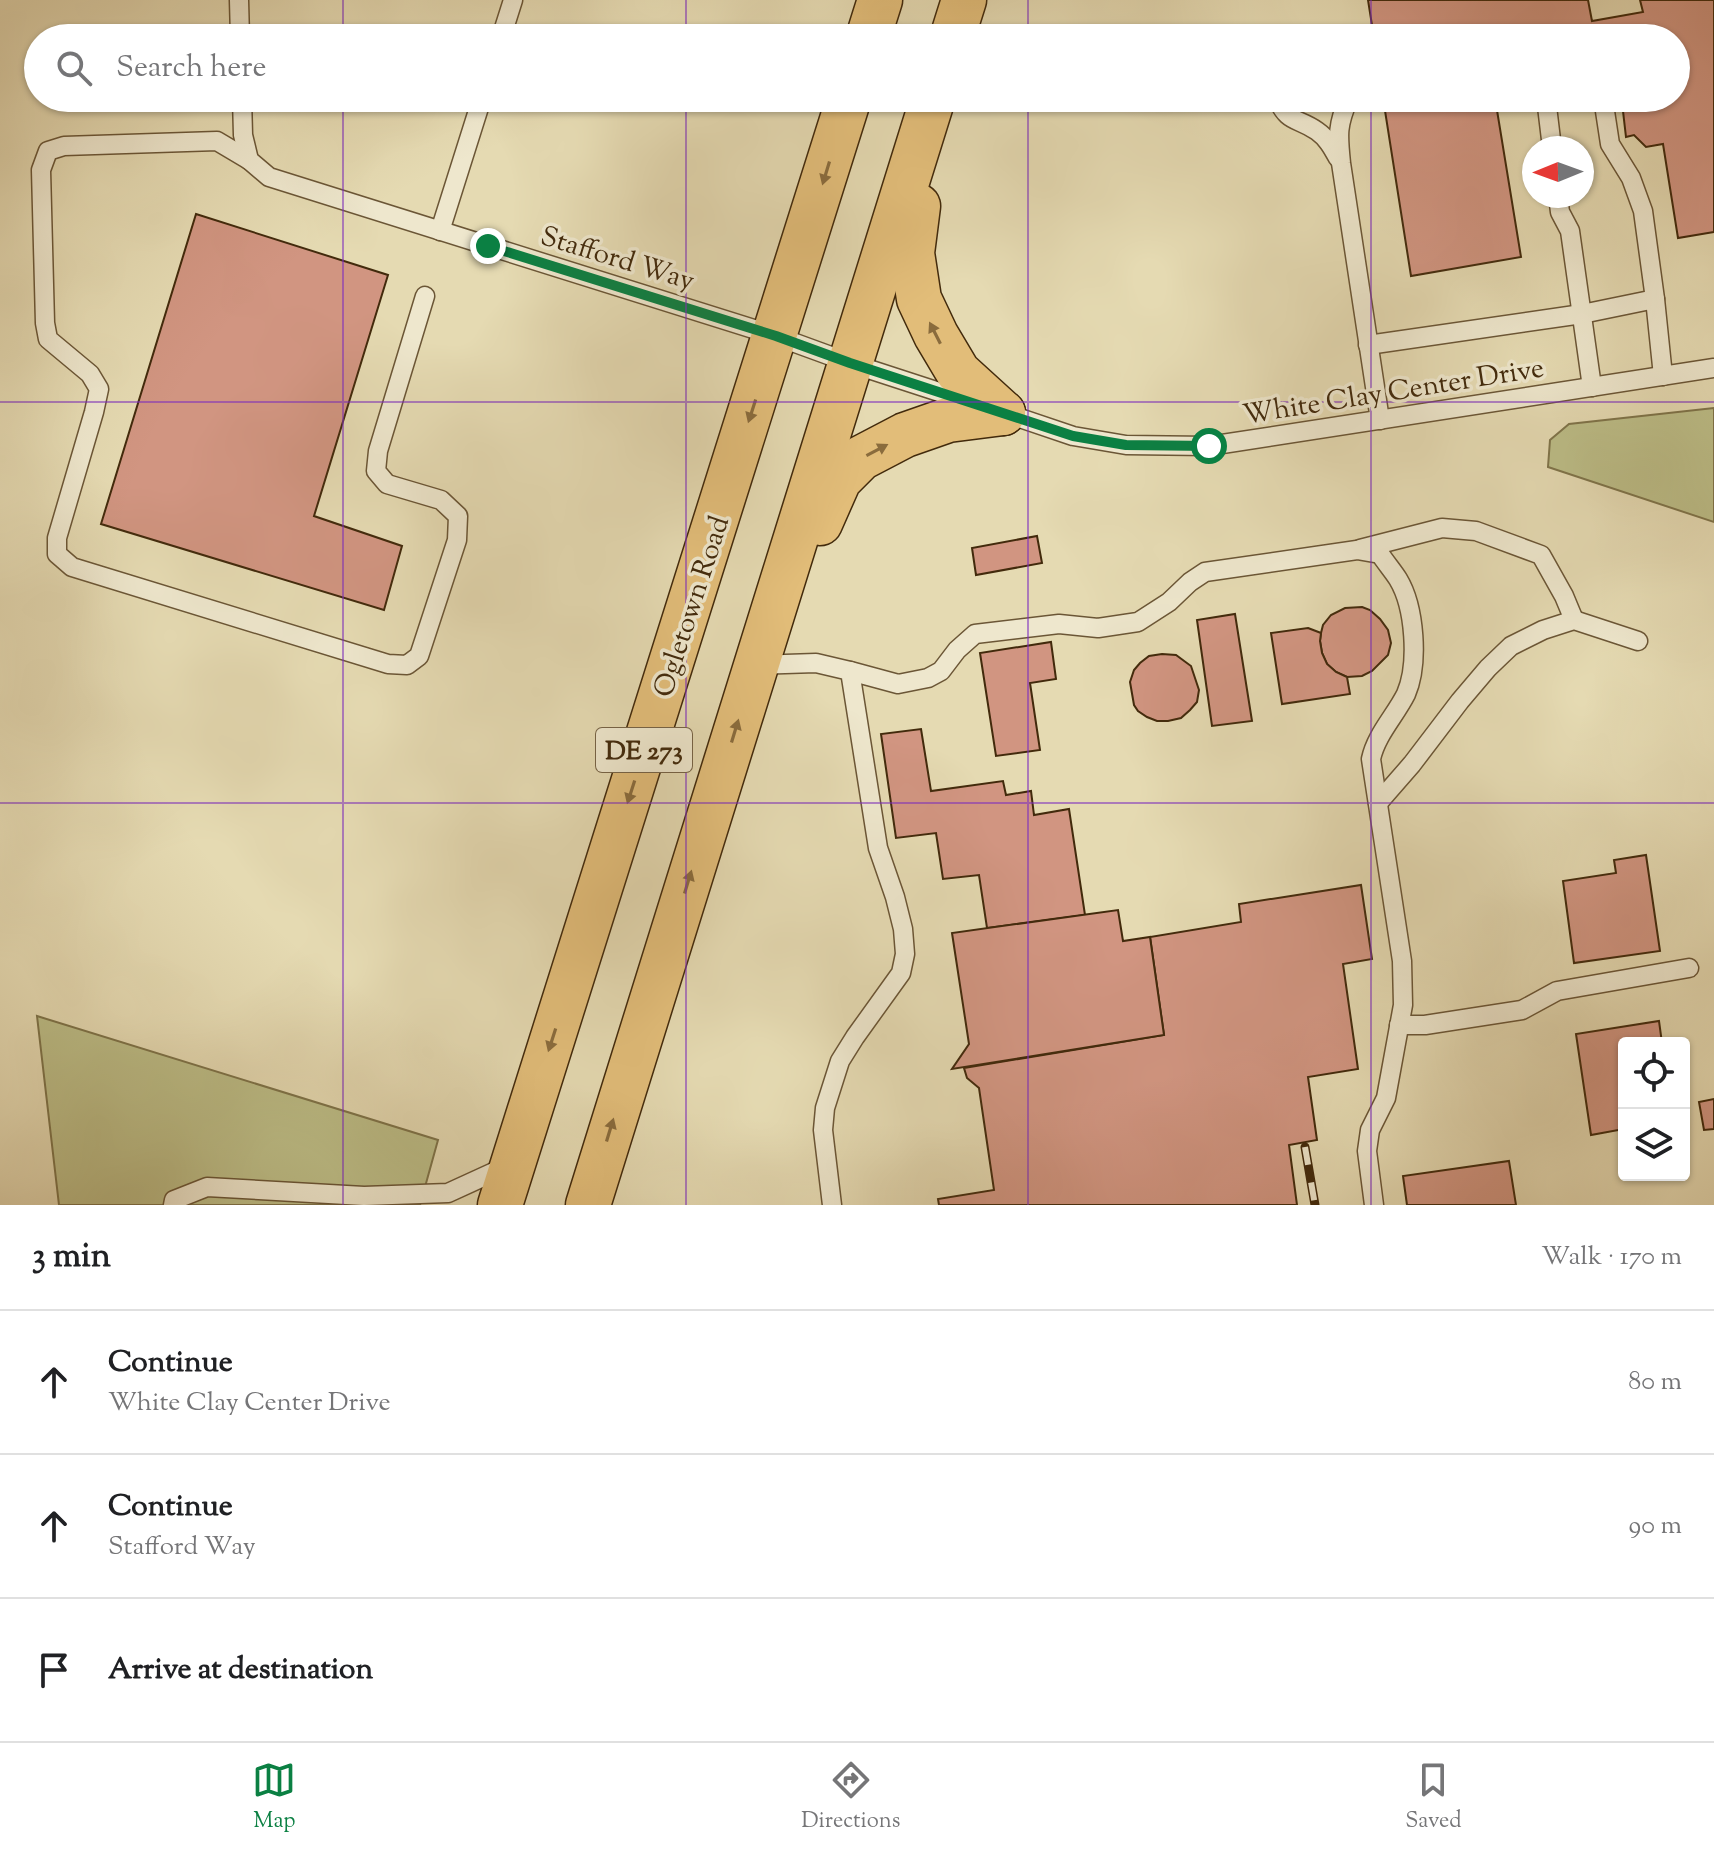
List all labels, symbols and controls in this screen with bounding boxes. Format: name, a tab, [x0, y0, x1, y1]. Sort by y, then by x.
search box	[24, 24, 1690, 112]
icon: search	[52, 46, 96, 90]
text: Search here	[116, 47, 266, 90]
north arrow	[1522, 136, 1594, 208]
one-way arrow	[819, 161, 832, 185]
street label: Stafford Way	[535, 217, 699, 302]
route end	[470, 228, 506, 264]
one-way arrow	[929, 322, 943, 344]
street label: White Clay Center Drive	[1240, 349, 1547, 437]
one-way arrow	[745, 399, 758, 423]
route start	[1191, 428, 1227, 464]
one-way arrow	[865, 443, 888, 457]
street label: Ogletown Road	[645, 511, 741, 703]
one-way arrow	[729, 719, 742, 743]
road number: DE 273	[596, 728, 692, 772]
one-way arrow	[624, 780, 637, 804]
one-way arrow	[682, 870, 695, 894]
one-way arrow	[546, 1028, 558, 1052]
map controls	[1618, 1037, 1690, 1181]
button: locate	[1618, 1037, 1690, 1109]
button: layers	[1618, 1109, 1690, 1181]
one-way arrow	[604, 1118, 617, 1142]
text: 3 min	[32, 1233, 111, 1282]
text: Walk · 170 m	[1541, 1239, 1682, 1276]
text: Continue	[108, 1342, 233, 1385]
icon: ahead	[32, 1360, 76, 1404]
text: 80 m	[1628, 1364, 1682, 1401]
text: White Clay Center Drive	[108, 1385, 391, 1422]
text: Continue	[108, 1486, 233, 1529]
icon: ahead	[32, 1504, 76, 1548]
text: 90 m	[1629, 1508, 1682, 1545]
text: Stafford Way	[108, 1529, 256, 1566]
icon: arrive	[32, 1648, 76, 1692]
text: Arrive at destination	[108, 1649, 373, 1692]
tab: Map	[252, 1758, 296, 1838]
tab: Directions	[801, 1758, 900, 1838]
tab: Saved	[1405, 1758, 1462, 1838]

